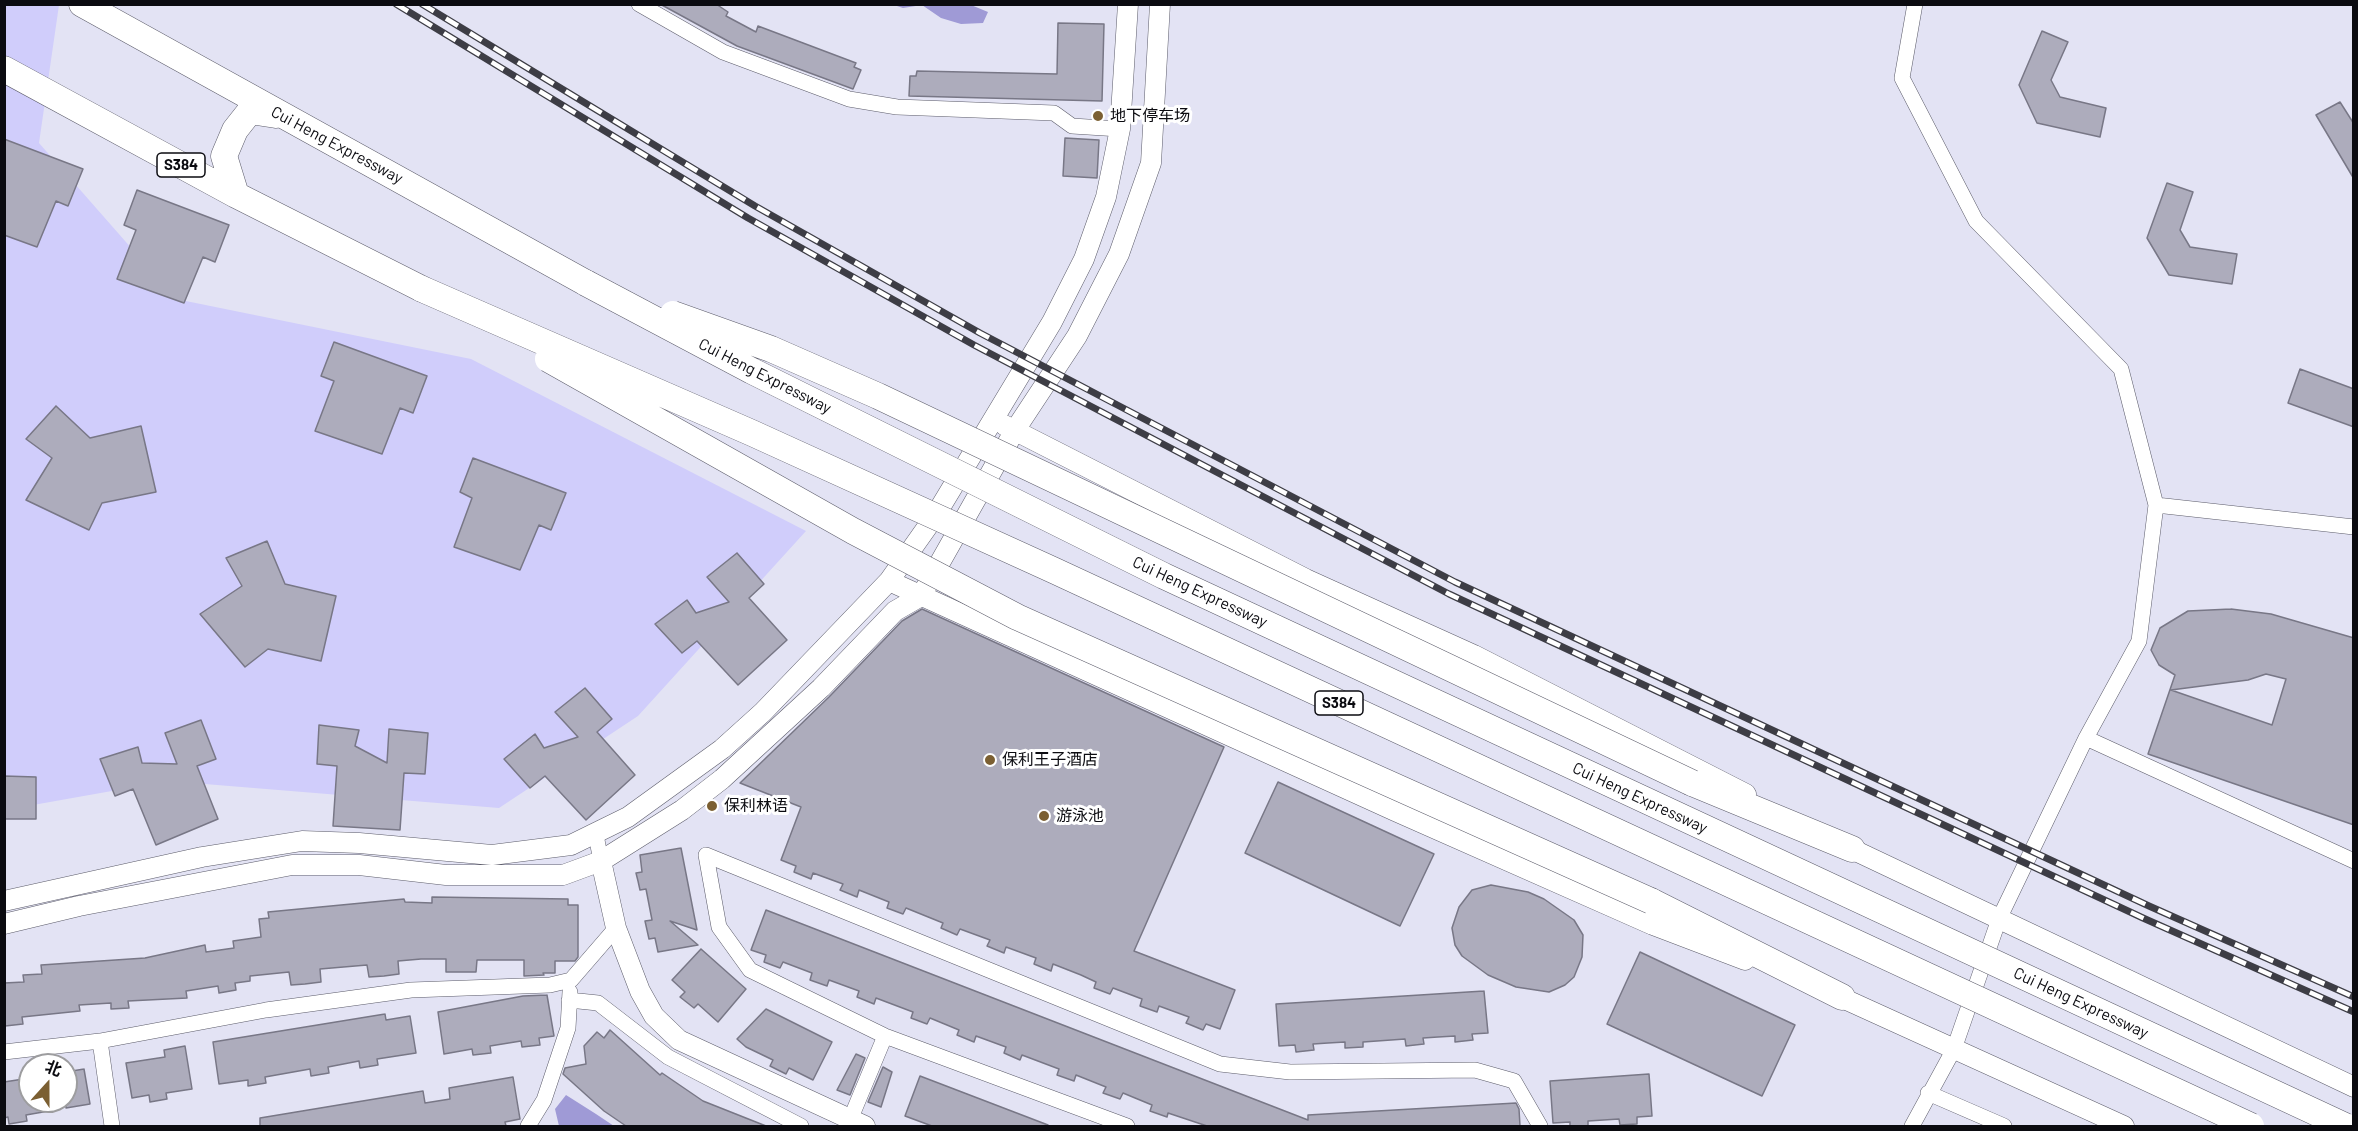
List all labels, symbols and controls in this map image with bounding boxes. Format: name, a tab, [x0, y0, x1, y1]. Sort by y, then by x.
street label: Cui Heng Expressway	[268, 102, 406, 188]
place label: 地下停车场	[1110, 106, 1190, 126]
marker: 地下停车场	[1091, 109, 1105, 123]
road number: S384	[157, 153, 205, 177]
street label: Cui Heng Expressway	[695, 334, 835, 418]
street label: Cui Heng Expressway	[1129, 552, 1271, 632]
road number: S384	[1315, 691, 1363, 715]
place label: 保利王子酒店	[1002, 750, 1098, 770]
marker: 保利王子酒店	[983, 753, 997, 767]
street label: Cui Heng Expressway	[1569, 758, 1711, 838]
place label: 保利林语	[724, 796, 788, 816]
marker: 保利林语	[705, 799, 719, 813]
place label: 游泳池	[1056, 806, 1104, 826]
marker: 游泳池	[1037, 809, 1051, 823]
street label: Cui Heng Expressway	[2010, 963, 2152, 1043]
north arrow	[18, 1053, 78, 1113]
text: 北	[43, 1056, 65, 1079]

